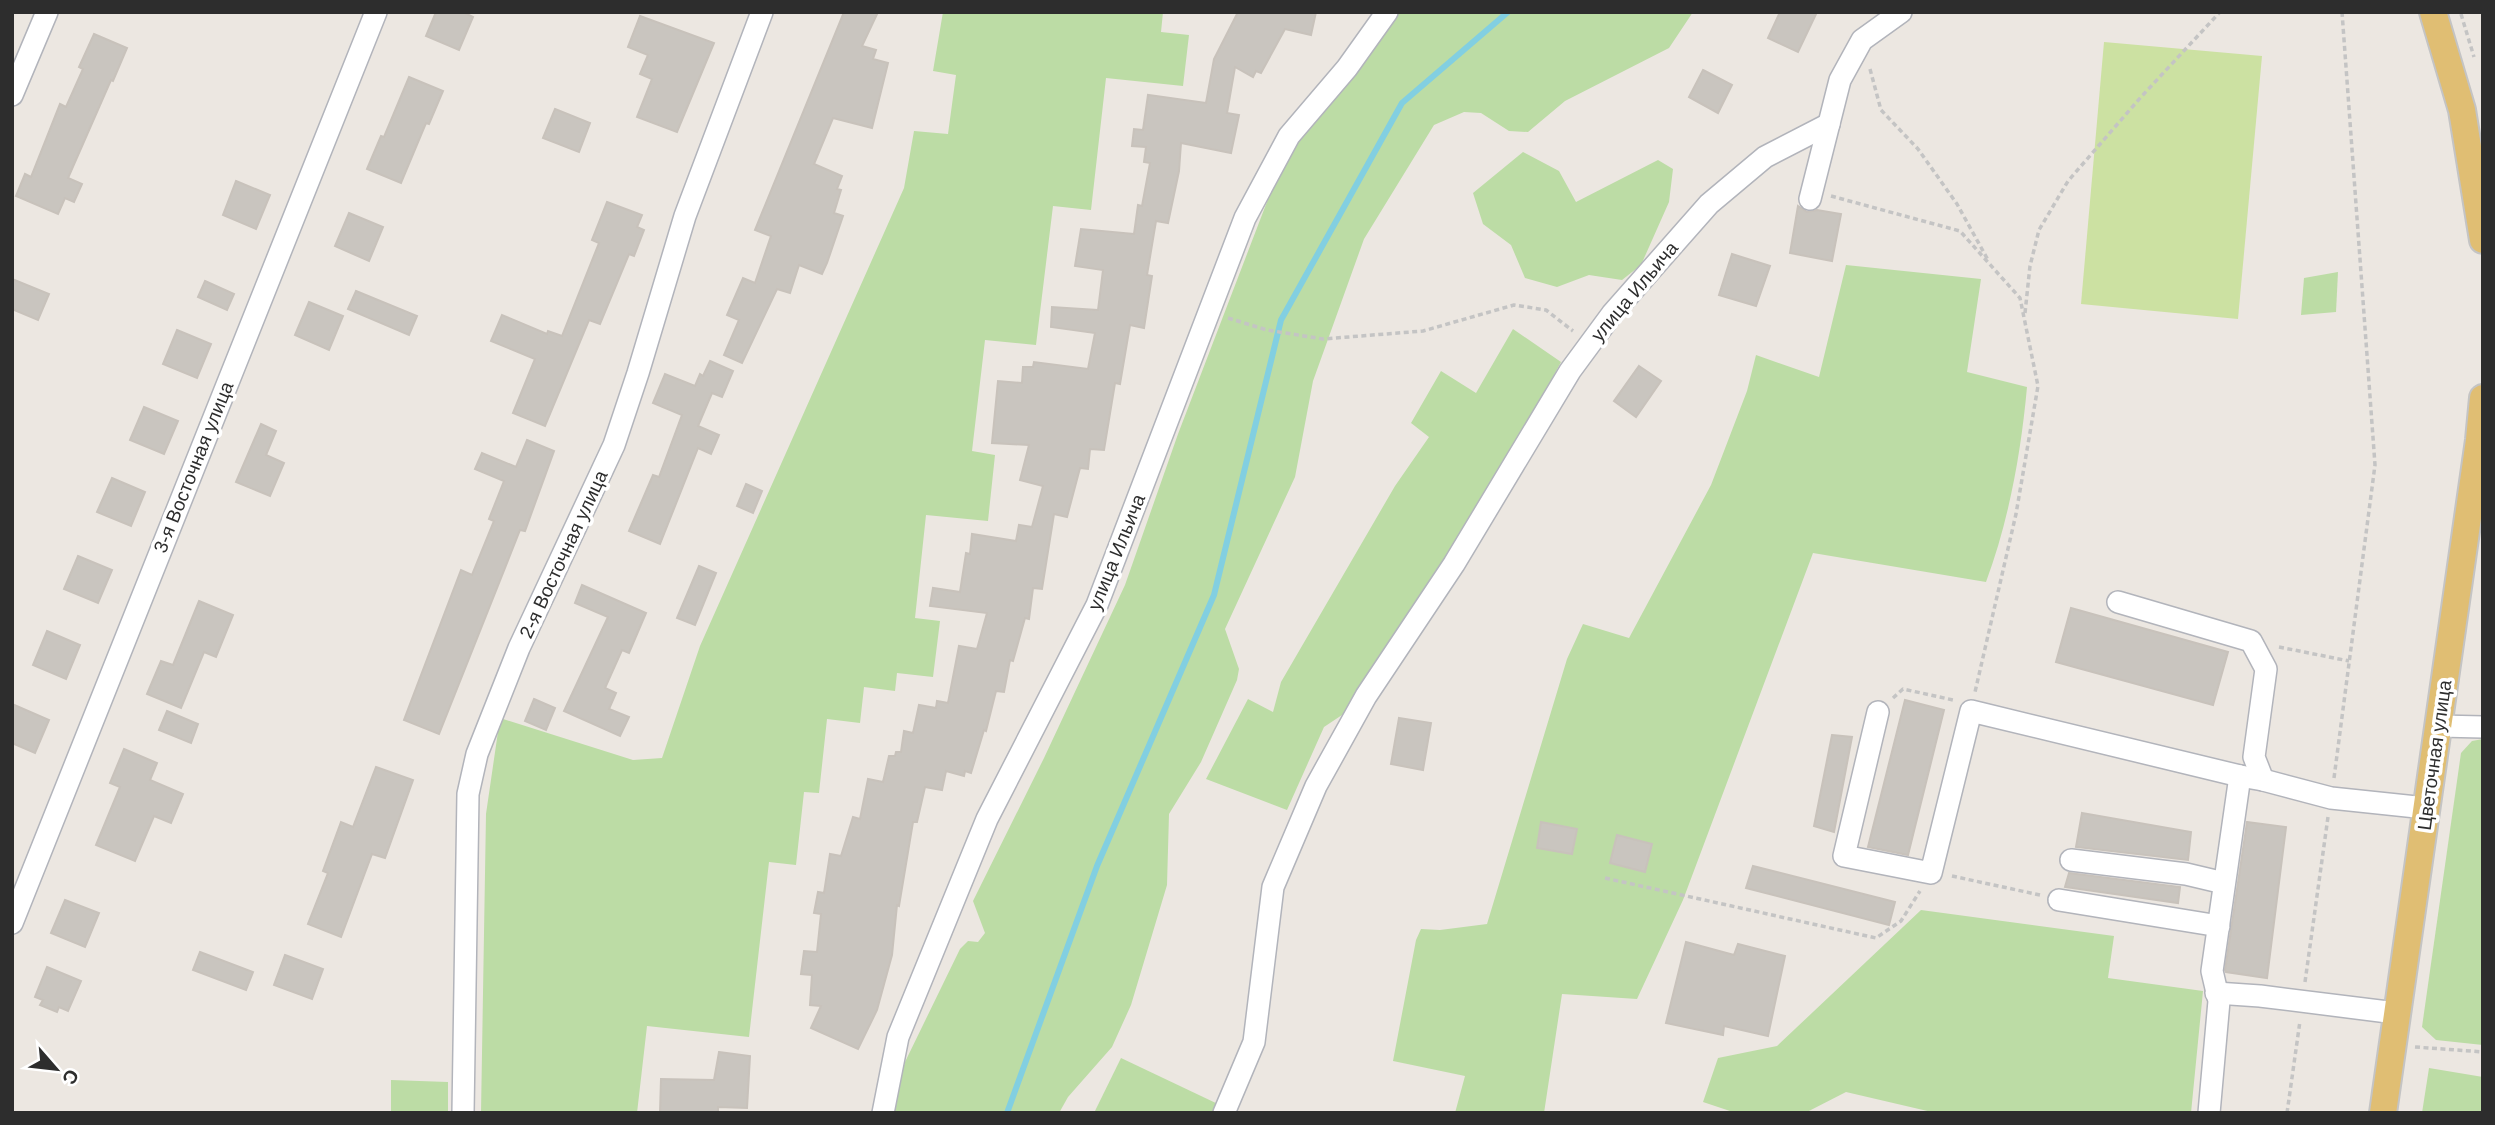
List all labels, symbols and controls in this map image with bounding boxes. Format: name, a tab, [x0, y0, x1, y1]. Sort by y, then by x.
street label: улица Ильича	[1587, 237, 1682, 345]
street label: 3-я Восточная улица	[150, 378, 238, 556]
street label: 2-я Восточная улица	[515, 467, 612, 641]
street label: улица Ильича	[1084, 491, 1149, 613]
street label: Цветочная улица	[2414, 678, 2455, 831]
north arrow	[21, 1034, 91, 1104]
text: С	[58, 1066, 83, 1088]

